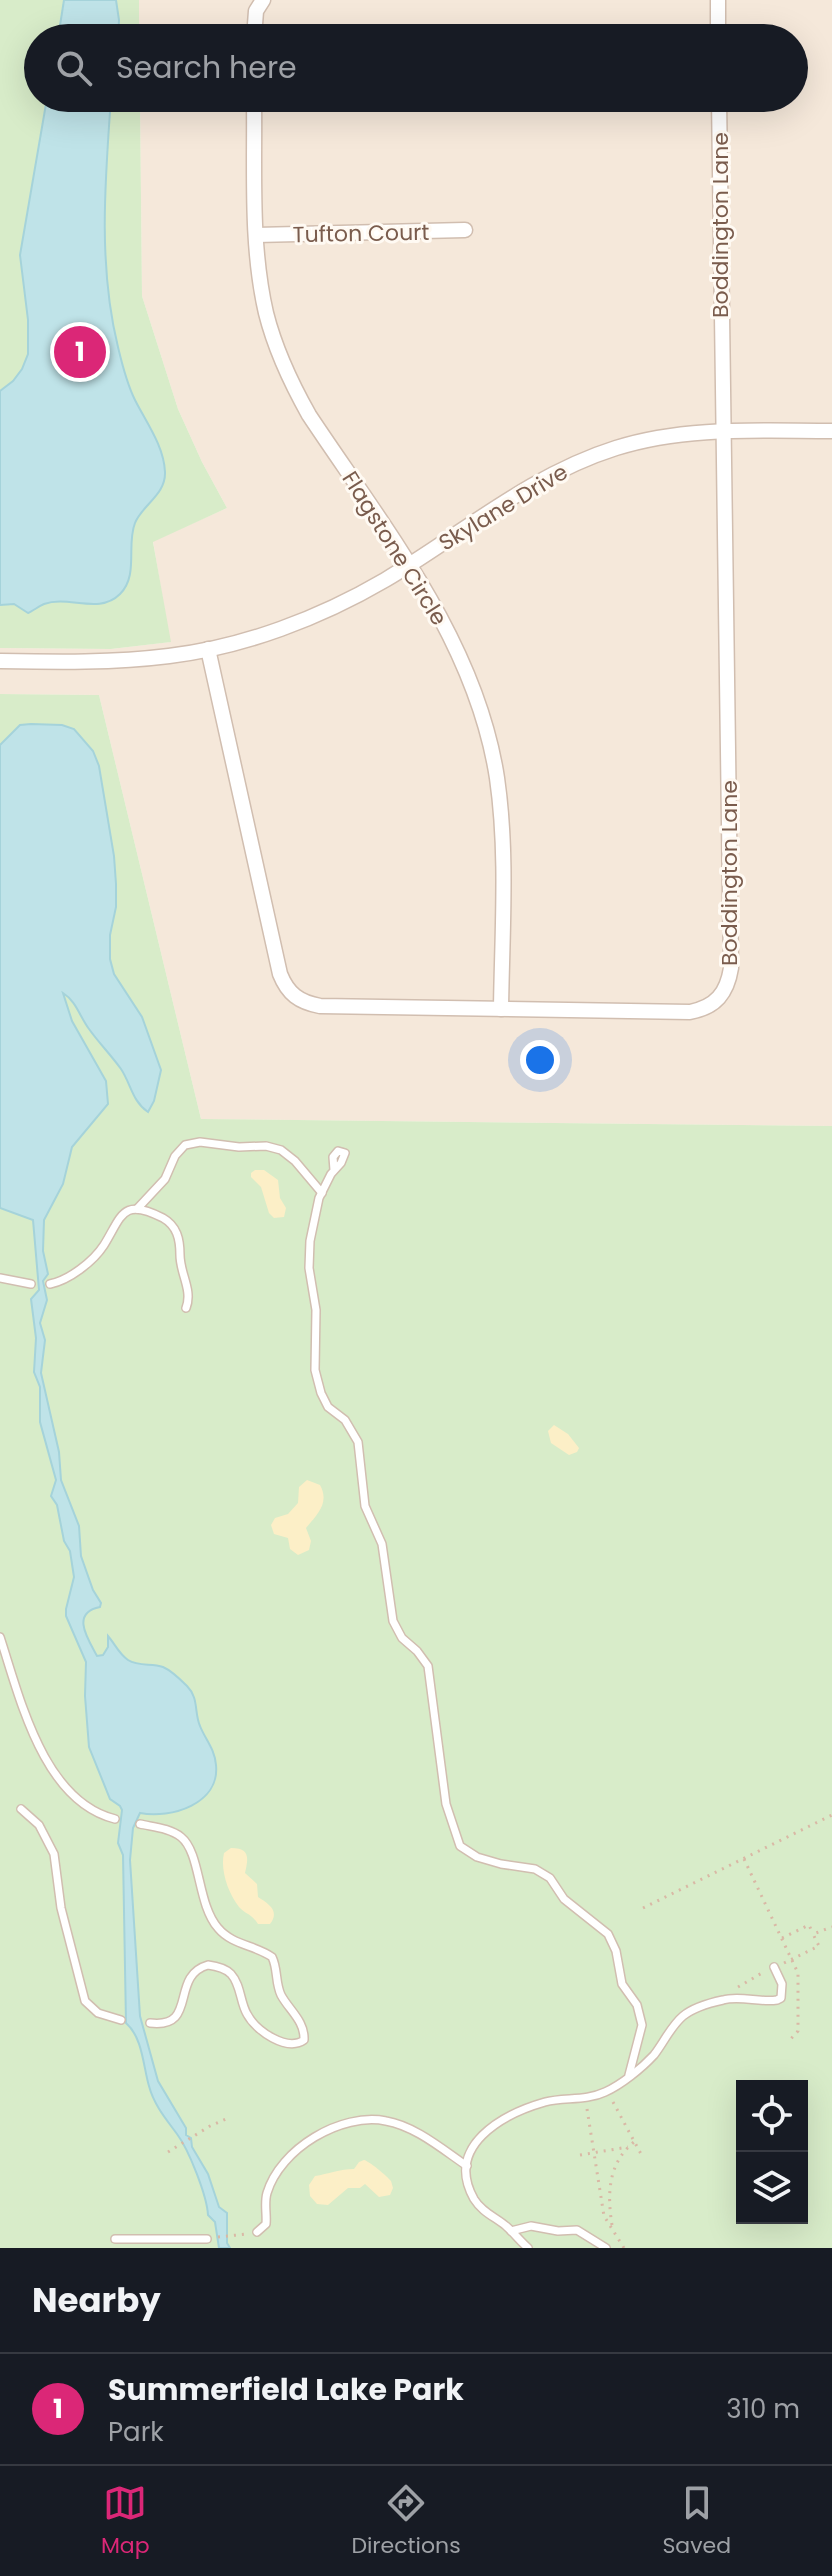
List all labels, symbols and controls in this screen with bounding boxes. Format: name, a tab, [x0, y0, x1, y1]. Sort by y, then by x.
search box	[24, 24, 808, 112]
icon: search	[52, 46, 96, 90]
text: Search here	[116, 46, 297, 89]
street label: Boddington Lane	[705, 132, 736, 318]
street label: Tufton Court	[292, 217, 430, 250]
pin: 1	[54, 322, 106, 382]
street label: Skylane Drive	[433, 457, 574, 558]
street label: Flagstone Circle	[335, 465, 454, 631]
street label: Boddington Lane	[714, 780, 745, 966]
your location	[520, 1040, 560, 1080]
map controls	[736, 2080, 808, 2224]
button: locate	[736, 2080, 808, 2152]
button: layers	[736, 2152, 808, 2224]
text: Nearby	[32, 2276, 161, 2324]
text: Summerfield Lake Park	[108, 2368, 464, 2411]
text: 1	[53, 2391, 63, 2427]
text: 310 m	[726, 2391, 800, 2427]
text: Park	[108, 2414, 164, 2450]
tab: Map	[101, 2481, 150, 2562]
tab: Directions	[351, 2481, 461, 2562]
tab: Saved	[662, 2481, 731, 2562]

